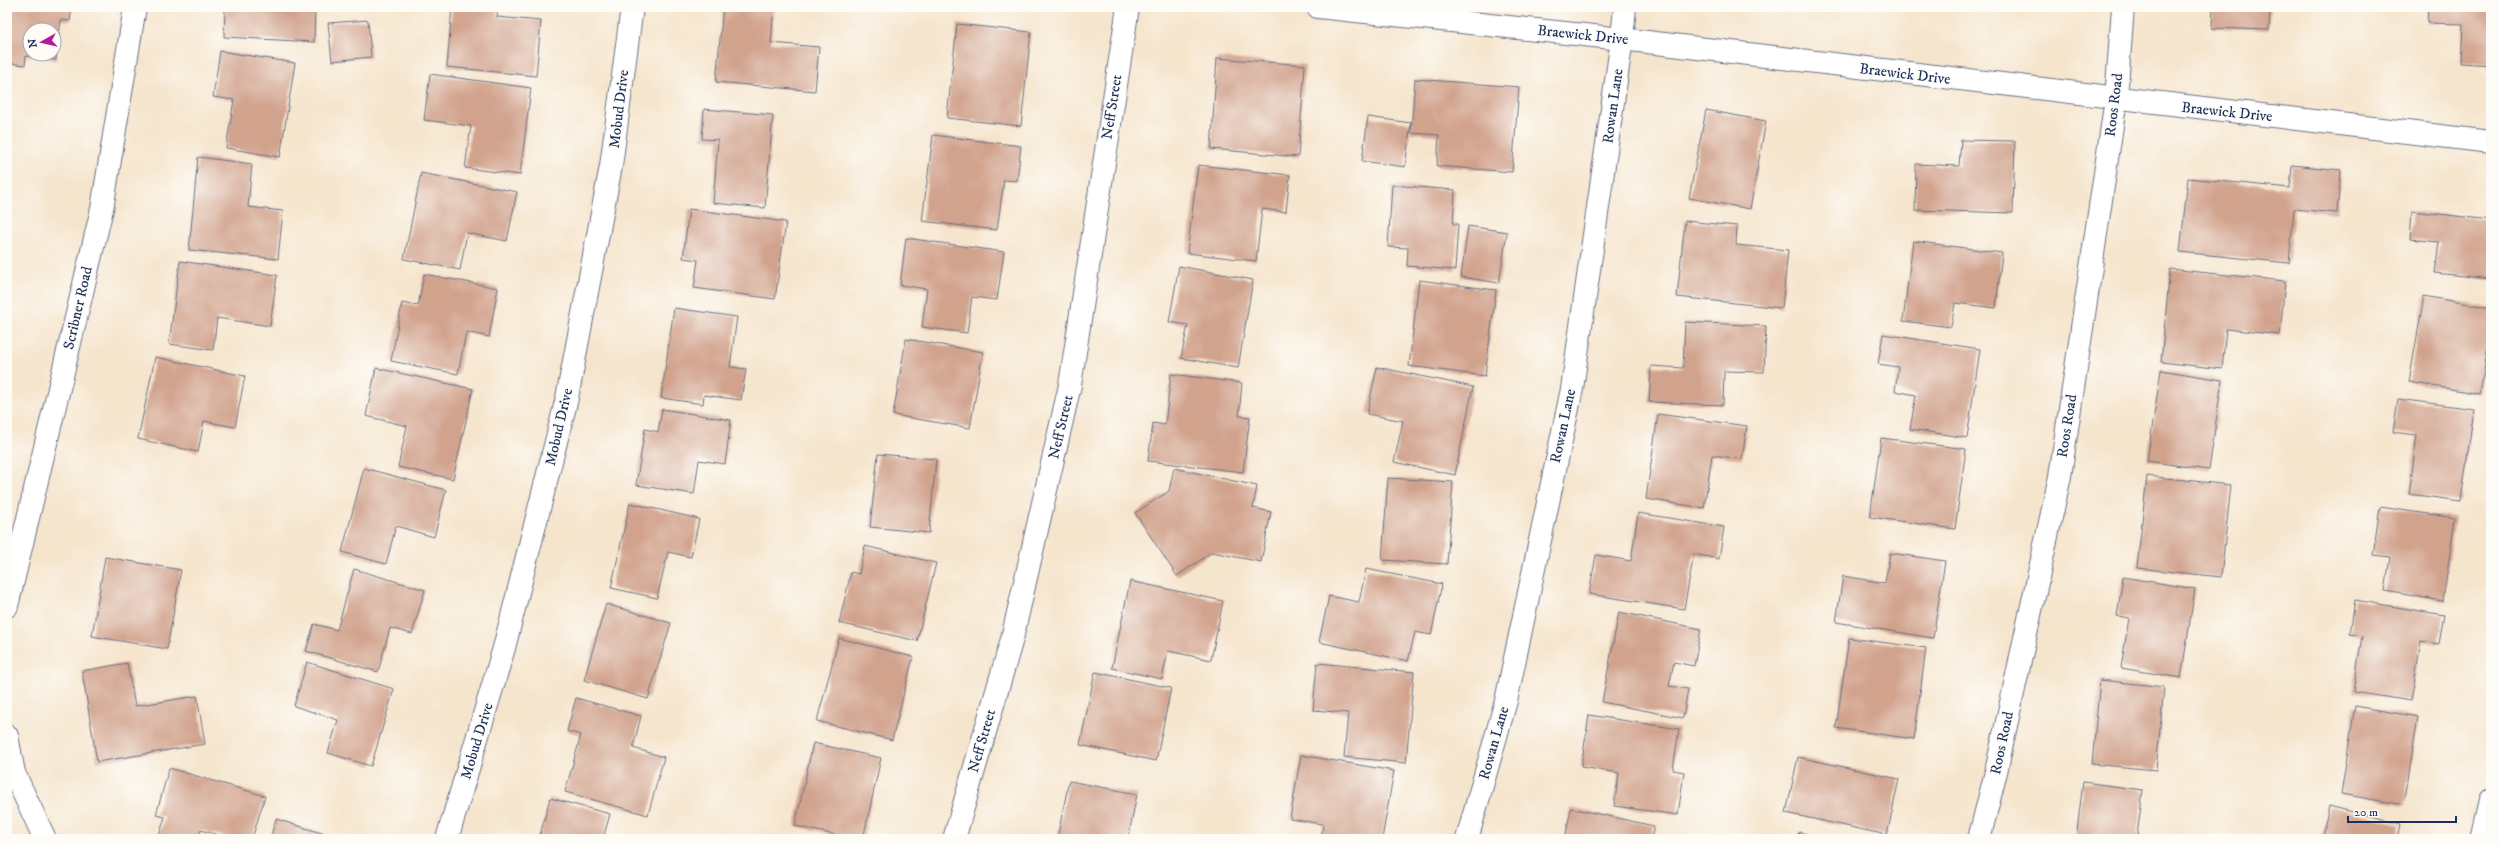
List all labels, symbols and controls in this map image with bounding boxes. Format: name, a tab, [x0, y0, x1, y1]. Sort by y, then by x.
street label: Braewick Drive	[1536, 21, 1630, 49]
north arrow	[22, 22, 62, 62]
text: N	[26, 38, 41, 49]
street label: Braewick Drive	[1858, 59, 1952, 89]
street label: Rowan Lane	[1598, 67, 1628, 145]
street label: Mobud Drive	[605, 69, 633, 149]
street label: Roos Road	[2101, 72, 2127, 138]
street label: Neff Street	[1098, 73, 1127, 141]
street label: Braewick Drive	[2180, 98, 2274, 126]
street label: Scribner Road	[59, 264, 97, 351]
street label: Mobud Drive	[541, 386, 577, 468]
street label: Rowan Lane	[1546, 387, 1580, 465]
street label: Neff Street	[1044, 393, 1078, 461]
street label: Roos Road	[2053, 393, 2081, 459]
street label: Mobud Drive	[456, 700, 498, 782]
street label: Rowan Lane	[1474, 704, 1514, 782]
street label: Neff Street	[964, 707, 1000, 775]
street label: Roos Road	[1986, 709, 2018, 776]
scale bar	[2348, 798, 2456, 824]
text: 20 m	[2354, 805, 2378, 820]

